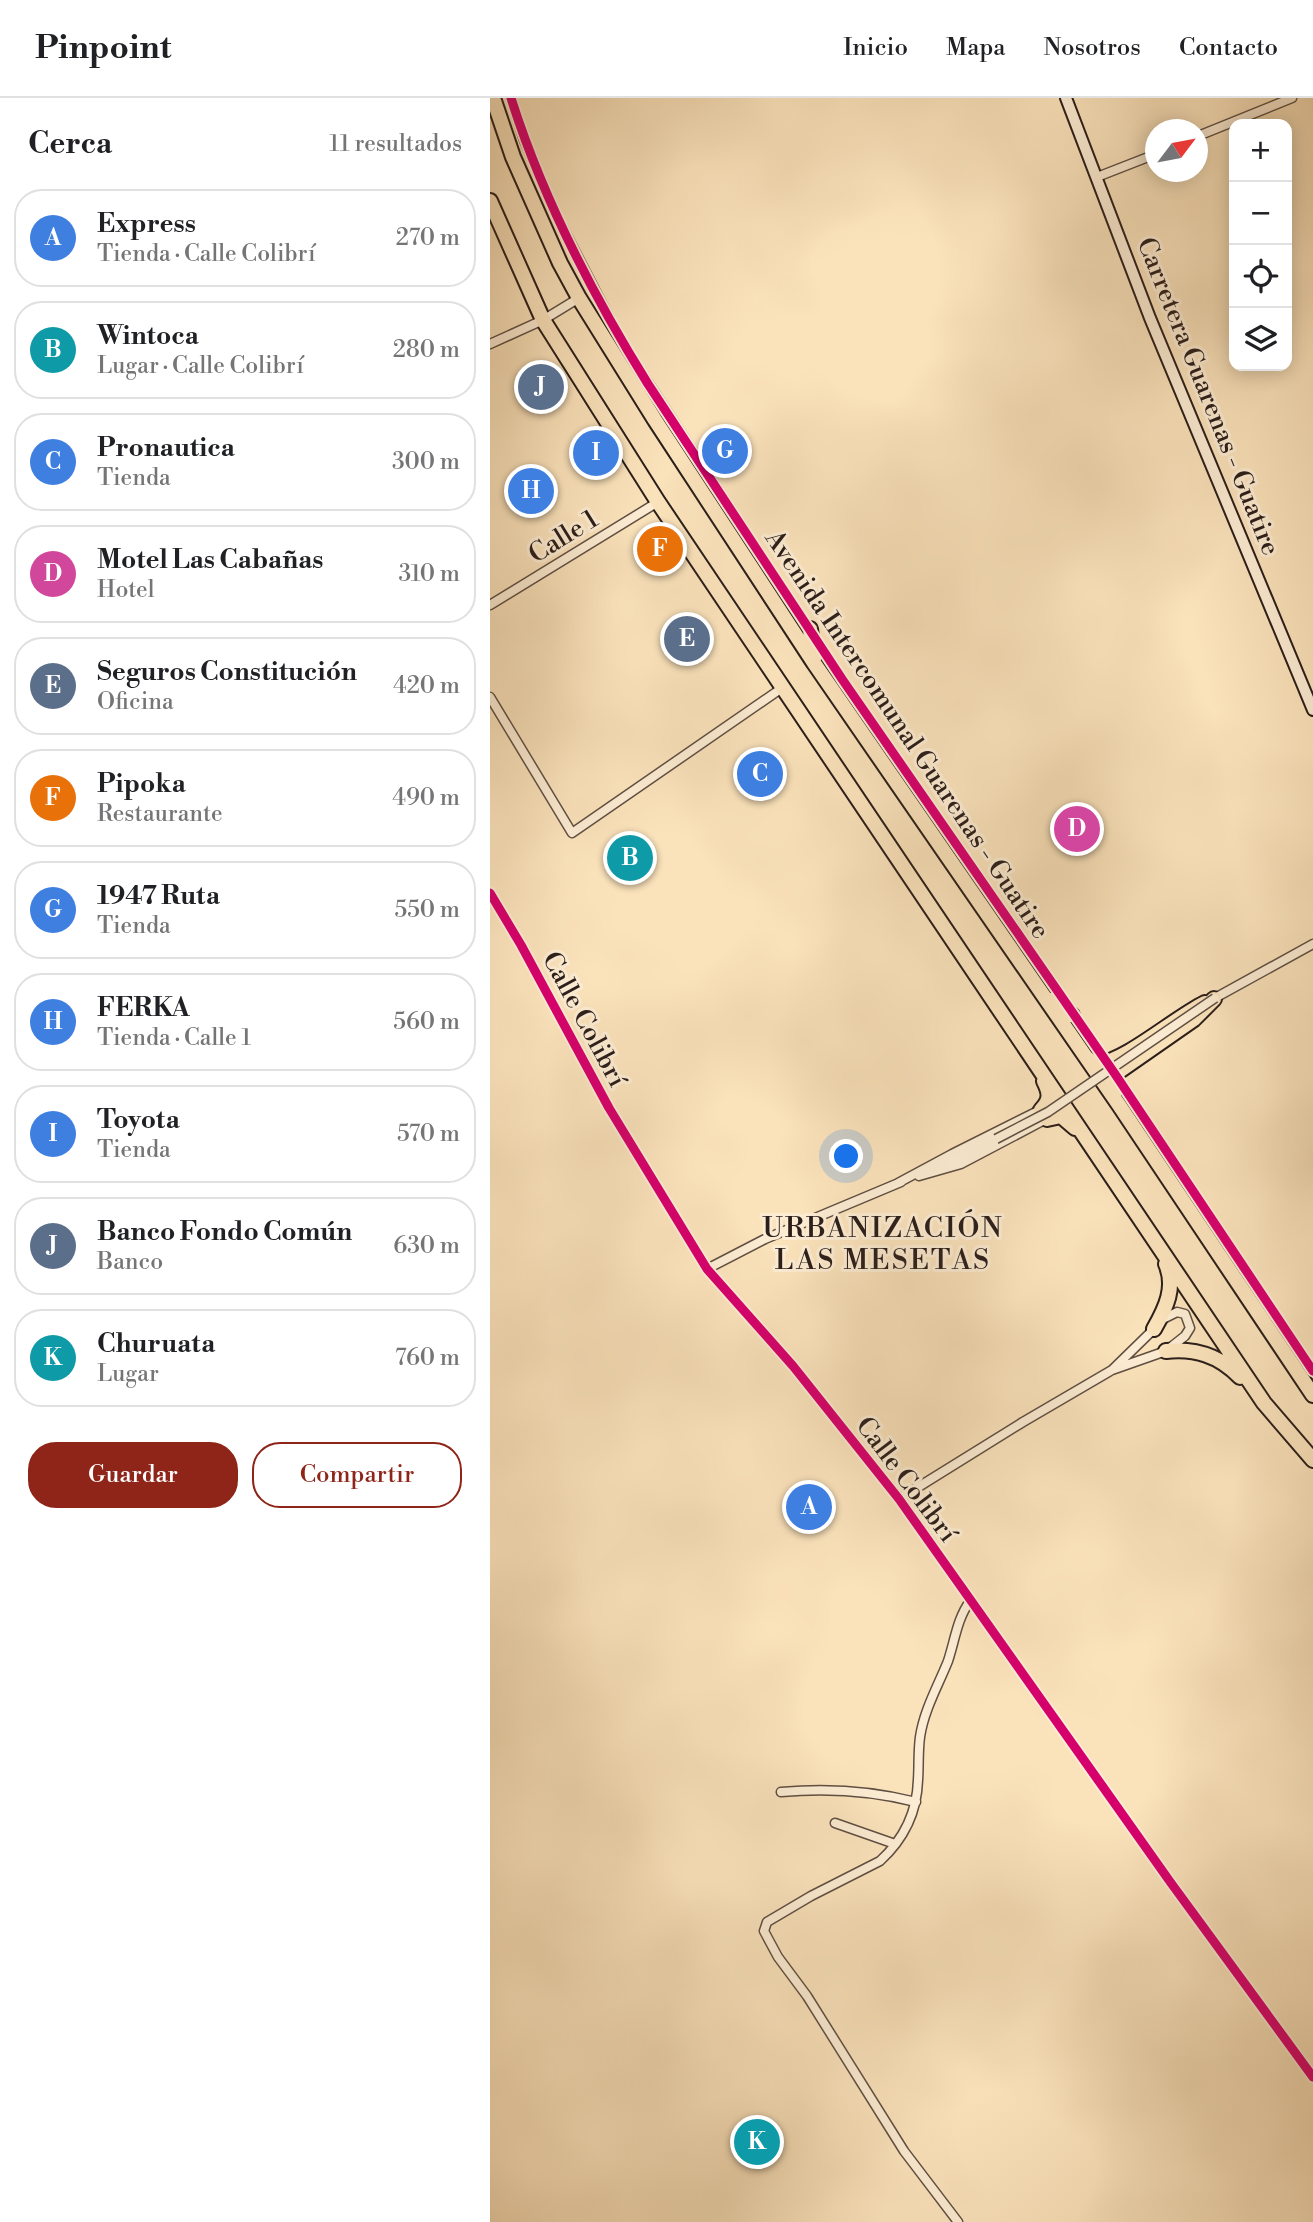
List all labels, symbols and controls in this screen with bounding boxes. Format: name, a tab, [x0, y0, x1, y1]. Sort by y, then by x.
text: Pinpoint	[35, 28, 172, 69]
text: Inicio	[843, 33, 908, 63]
text: Mapa	[946, 33, 1005, 63]
text: Nosotros	[1043, 33, 1141, 63]
text: Contacto	[1179, 33, 1278, 63]
north arrow	[1145, 119, 1208, 182]
map controls	[1229, 119, 1292, 371]
button: +	[1229, 119, 1292, 182]
text: Cerca	[28, 125, 112, 163]
text: 11 resultados	[329, 130, 462, 158]
button: −	[1229, 182, 1292, 245]
text: Express	[97, 208, 196, 240]
text: A	[45, 224, 61, 252]
text: 270 m	[396, 224, 460, 252]
street label: Carretera Guarenas - Guatire	[1130, 233, 1287, 560]
text: Tienda · Calle Colibrí	[97, 240, 316, 268]
button: locate	[1229, 245, 1292, 308]
button: layers	[1229, 308, 1292, 371]
text: Wintoca	[97, 320, 199, 352]
text: B	[44, 336, 62, 364]
text: 280 m	[393, 336, 460, 364]
text: Lugar · Calle Colibrí	[97, 352, 304, 380]
pin: J	[518, 361, 564, 413]
pin: G	[702, 425, 748, 477]
pin: I	[573, 427, 619, 479]
text: Pronautica	[97, 432, 235, 464]
text: C	[45, 448, 61, 476]
text: 300 m	[392, 448, 460, 476]
text: Tienda	[97, 464, 171, 492]
pin: H	[508, 465, 554, 517]
street label: Calle 1	[523, 503, 604, 571]
pin: F	[637, 523, 683, 575]
street label: Avenida Intercomunal Guarenas - Guatire	[757, 523, 1056, 945]
text: Motel Las Cabañas	[97, 544, 323, 576]
text: D	[44, 560, 62, 588]
text: 310 m	[399, 560, 460, 588]
text: Hotel	[97, 576, 155, 604]
pin: E	[664, 613, 710, 665]
text: Seguros Constitución	[97, 656, 357, 688]
text: E	[45, 672, 61, 700]
text: 420 m	[393, 672, 460, 700]
text: Oficina	[97, 688, 174, 716]
pin: C	[737, 748, 783, 800]
text: Pipoka	[97, 768, 186, 800]
text: F	[45, 784, 61, 812]
text: 490 m	[392, 784, 460, 812]
text: Restaurante	[97, 800, 223, 828]
pin: D	[1054, 803, 1100, 855]
pin: B	[607, 832, 653, 884]
text: 1947 Ruta	[97, 880, 220, 912]
text: G	[44, 896, 62, 924]
text: 550 m	[395, 896, 460, 924]
text: Tienda	[97, 912, 171, 940]
street label: Calle Colibrí	[535, 946, 634, 1094]
text: FERKA	[97, 992, 190, 1024]
text: H	[44, 1008, 63, 1036]
text: 560 m	[393, 1008, 460, 1036]
text: Tienda · Calle 1	[97, 1024, 251, 1052]
text: Toyota	[97, 1104, 180, 1136]
text: I	[49, 1120, 57, 1148]
text: 570 m	[397, 1120, 460, 1148]
text: Tienda	[97, 1136, 171, 1164]
your location	[829, 1139, 863, 1173]
district label: URBANIZACIÓN LAS MESETAS	[762, 1209, 1004, 1278]
text: Banco Fondo Común	[97, 1216, 352, 1248]
text: J	[49, 1232, 57, 1260]
text: 630 m	[393, 1232, 460, 1260]
text: Banco	[97, 1248, 163, 1276]
text: Churuata	[97, 1328, 215, 1360]
text: K	[44, 1344, 62, 1372]
text: 760 m	[395, 1344, 460, 1372]
text: Lugar	[97, 1360, 159, 1388]
street label: Calle Colibrí	[849, 1411, 965, 1550]
button: Guardar	[28, 1442, 238, 1508]
button: Compartir	[252, 1442, 462, 1508]
pin: A	[786, 1481, 832, 1533]
pin: K	[734, 2116, 780, 2168]

